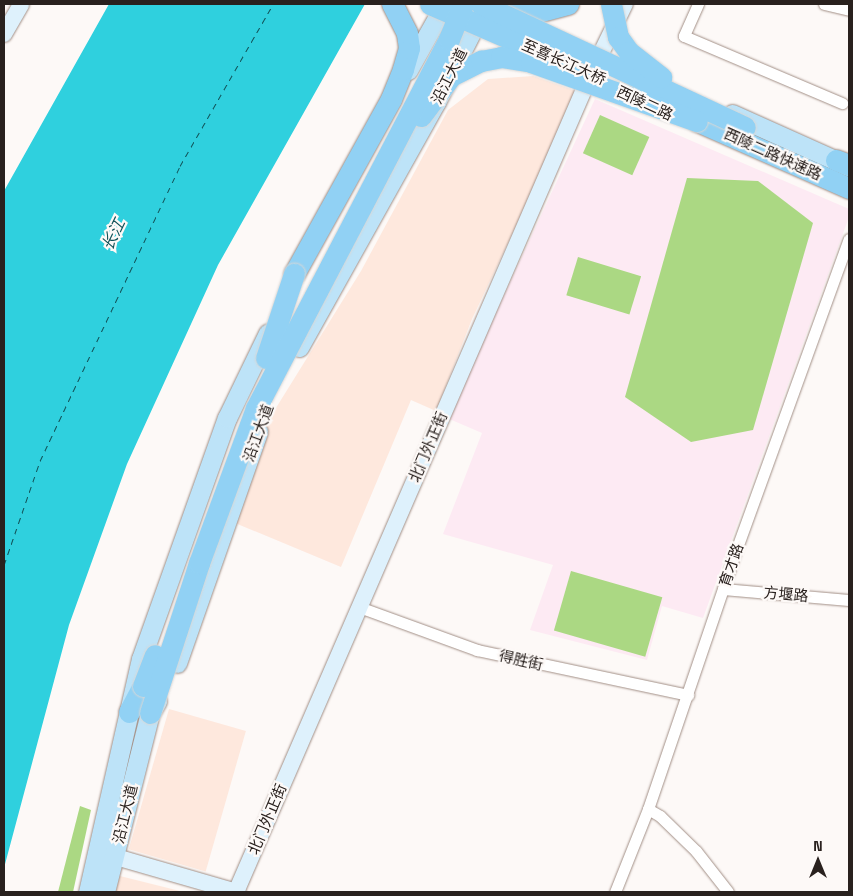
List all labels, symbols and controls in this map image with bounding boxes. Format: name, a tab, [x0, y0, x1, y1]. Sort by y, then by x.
street label: 至喜长江大桥	[519, 35, 609, 89]
street label: 沿江大道	[427, 45, 471, 107]
street label: 西陵二路	[614, 82, 676, 124]
street label: 西陵二路快速路	[721, 124, 825, 184]
water label: 长江	[98, 216, 130, 254]
street label: 沿江大道	[239, 402, 277, 464]
street label: 北门外正街	[405, 409, 451, 485]
street label: 育才路	[715, 541, 747, 589]
street label: 方堰路	[763, 583, 809, 605]
street label: 得胜街	[497, 646, 545, 674]
street label: 北门外正街	[244, 781, 290, 857]
street label: 沿江大道	[109, 783, 141, 845]
north arrow	[793, 836, 843, 886]
text: N	[813, 837, 823, 855]

